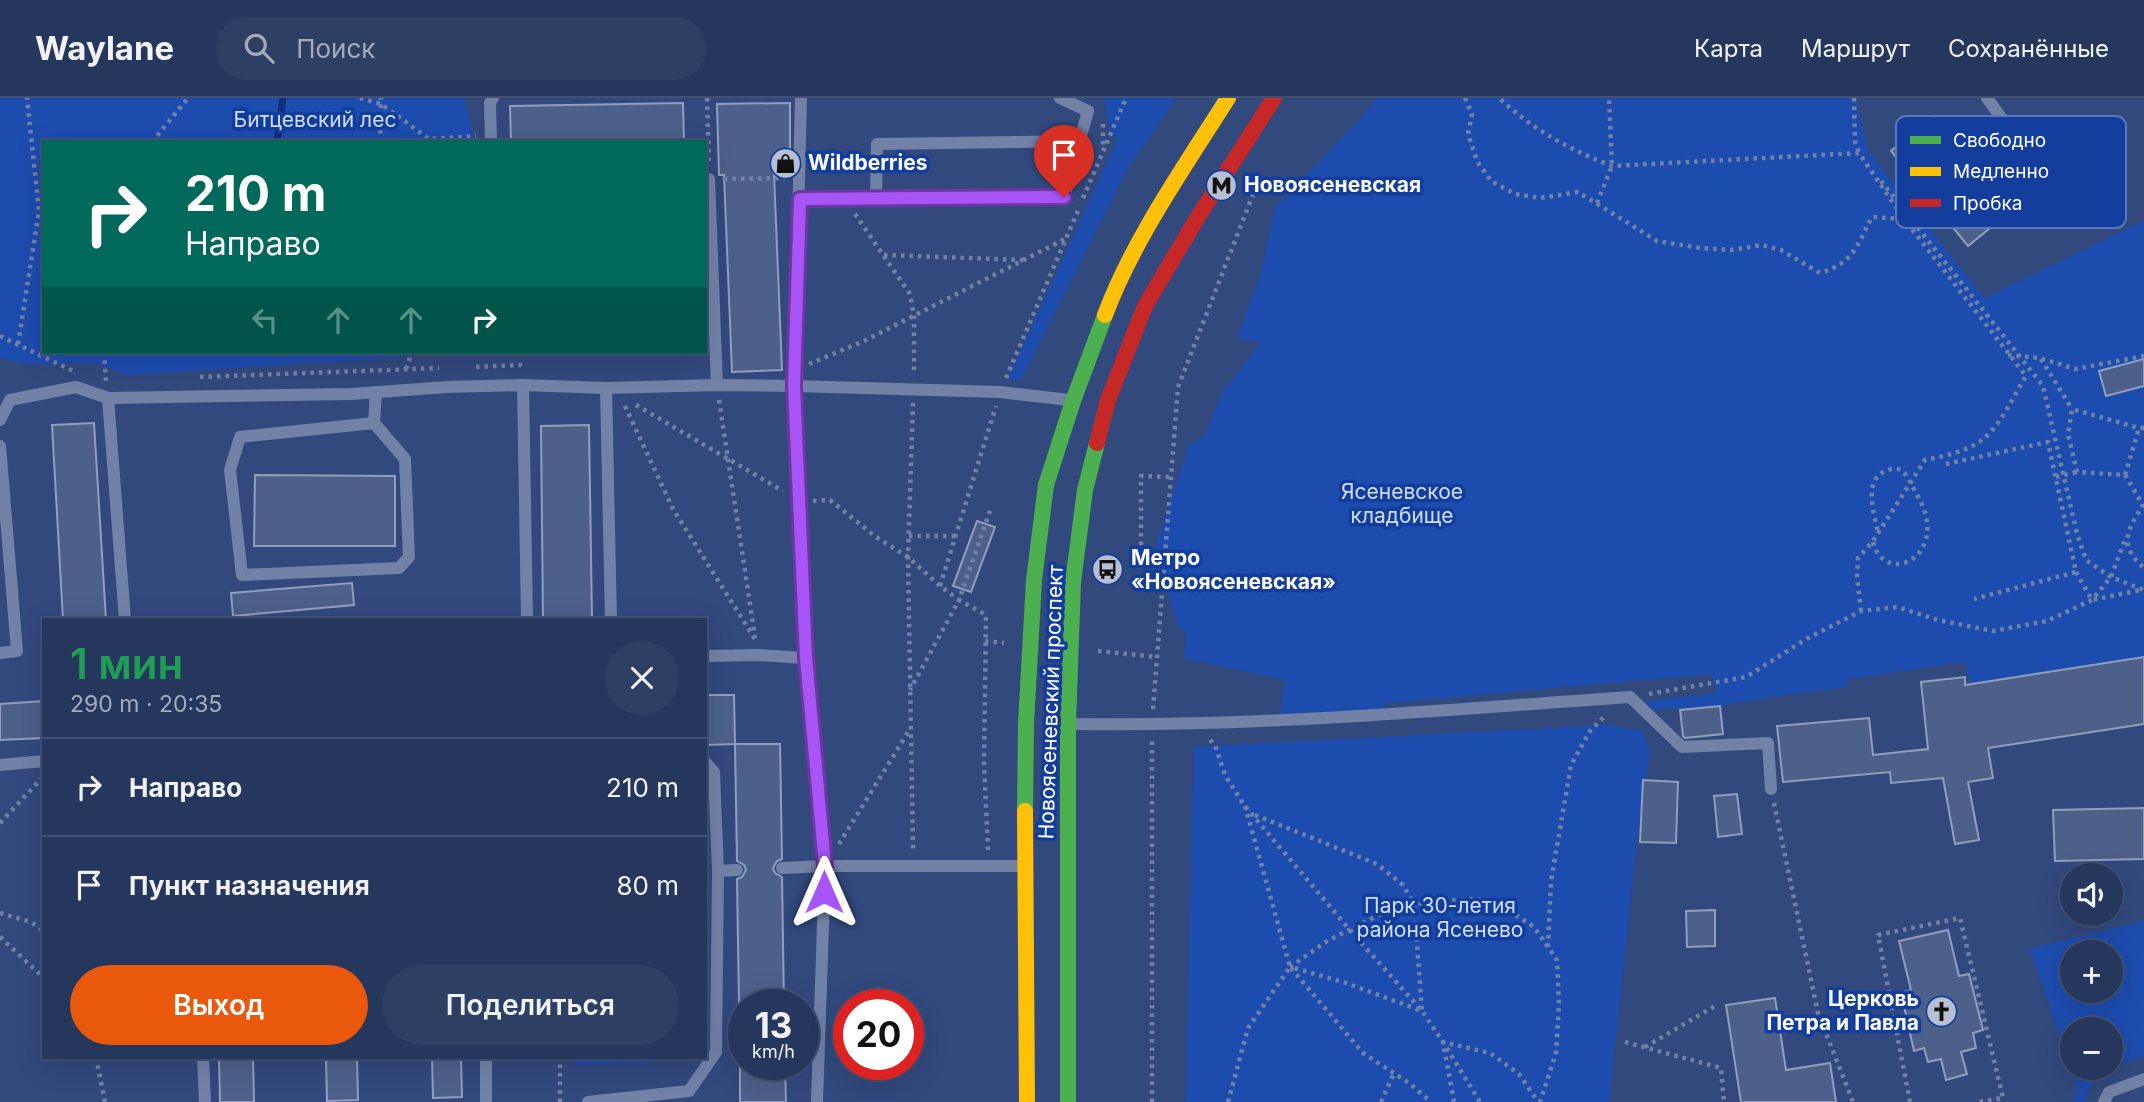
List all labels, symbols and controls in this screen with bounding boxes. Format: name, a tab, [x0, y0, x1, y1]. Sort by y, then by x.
search box	[216, 17, 706, 80]
text: Waylane	[35, 28, 174, 68]
icon: search	[240, 29, 278, 67]
text: Поиск	[296, 33, 375, 64]
text: Карта	[1694, 34, 1763, 63]
text: Маршрут	[1801, 34, 1910, 63]
text: Сохранённые	[1948, 34, 2109, 63]
park label: Битцевский лес	[234, 107, 396, 132]
legend	[1896, 116, 2126, 228]
pin	[1034, 125, 1094, 197]
text: Свободно	[1953, 129, 2046, 152]
icon: arrive	[1045, 136, 1083, 174]
shop icon: Wildberries	[768, 146, 802, 180]
place label: Wildberries	[808, 150, 928, 175]
text: Медленно	[1953, 160, 2049, 183]
text: 210 m	[185, 164, 326, 223]
icon: right	[70, 168, 161, 259]
metro station icon: Новоясеневская	[1204, 168, 1238, 202]
place label: Новоясеневская	[1244, 172, 1421, 197]
text: Пробка	[1953, 192, 2022, 215]
text: Направо	[185, 224, 321, 263]
icon: left	[246, 301, 284, 339]
icon: ahead	[319, 301, 357, 339]
icon: ahead	[392, 301, 430, 339]
icon: right	[465, 301, 503, 339]
park label: Ясеневское кладбище	[1341, 479, 1463, 528]
place label: Метро «Новоясеневская»	[1131, 545, 1336, 594]
bus stop icon: Метро «Новоясеневская»	[1091, 553, 1125, 587]
street label: Новоясеневский проспект	[1033, 564, 1068, 840]
text: 1 мин	[70, 638, 183, 689]
button: close	[605, 641, 679, 715]
text: 290 m · 20:35	[70, 690, 222, 718]
icon: right	[70, 768, 108, 806]
text: Направо	[129, 772, 242, 803]
text: 210 m	[606, 772, 679, 803]
position arrow	[787, 855, 861, 929]
map controls	[2060, 863, 2123, 1080]
button: sound	[2060, 863, 2123, 926]
icon: arrive	[70, 866, 108, 904]
text: Пункт назначения	[129, 870, 370, 901]
text: 80 m	[616, 870, 679, 901]
park label: Парк 30-летия района Ясенево	[1357, 893, 1523, 942]
button: +	[2060, 940, 2123, 1003]
button: Выход	[70, 965, 368, 1045]
button: Поделиться	[382, 965, 679, 1045]
place label: Церковь Петра и Павла	[1766, 986, 1919, 1035]
speed limit sign: 20	[833, 989, 924, 1080]
church icon: Церковь Петра и Павла	[1925, 994, 1959, 1028]
text: 13	[755, 1004, 792, 1046]
button: −	[2060, 1017, 2123, 1080]
text: km/h	[752, 1041, 795, 1062]

